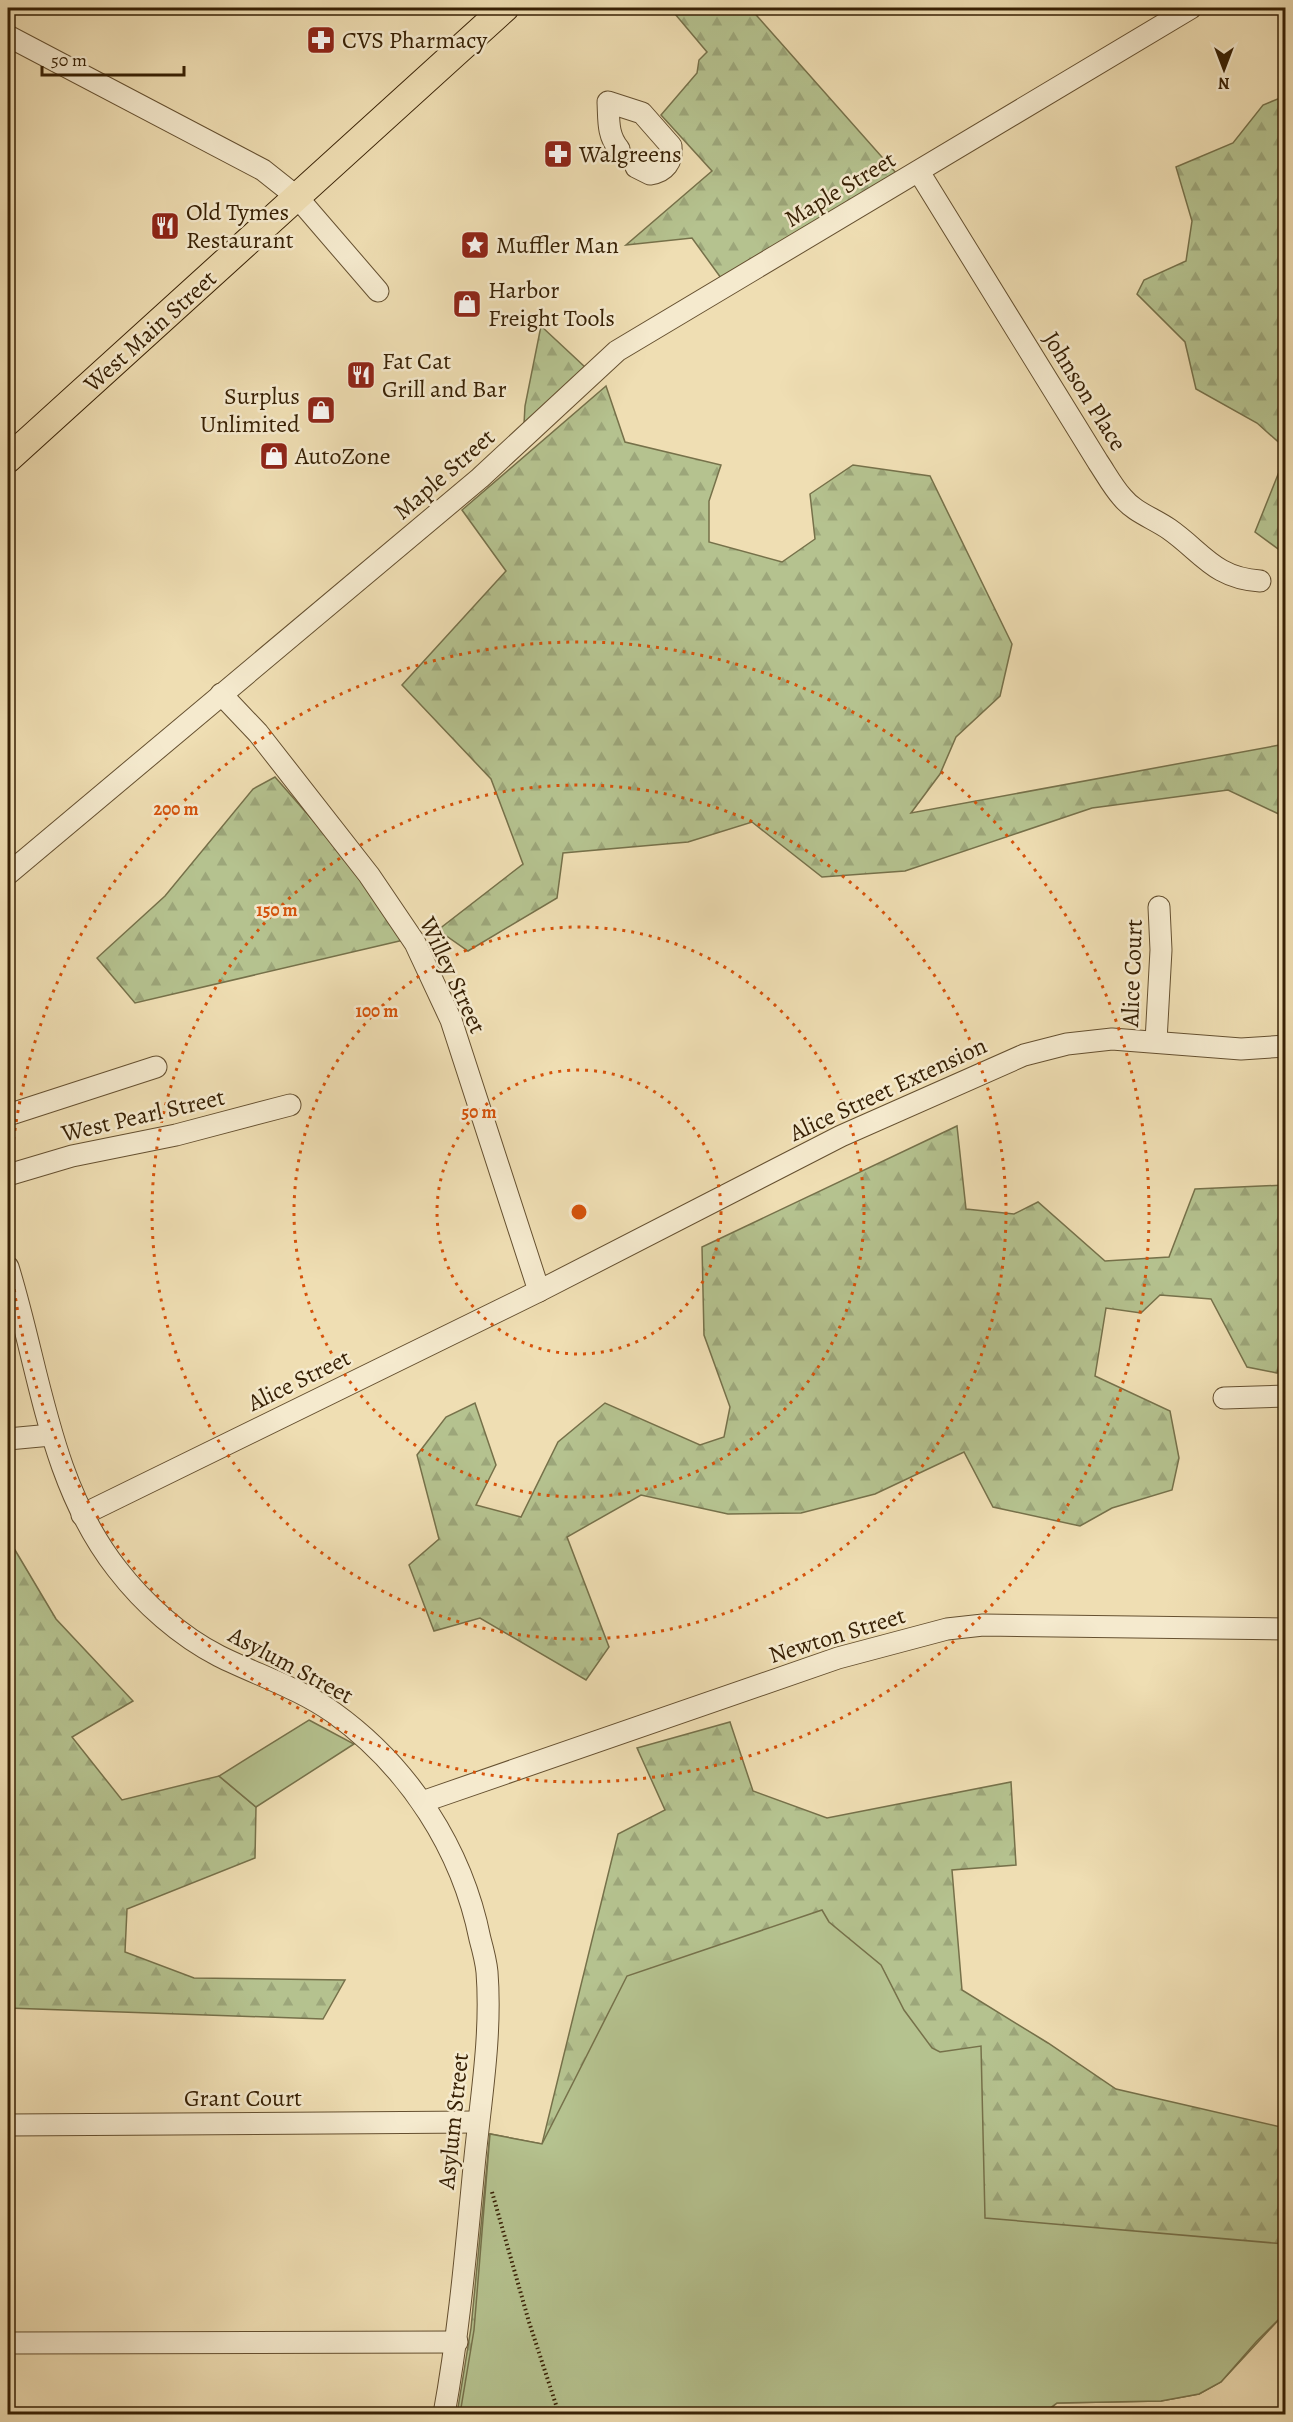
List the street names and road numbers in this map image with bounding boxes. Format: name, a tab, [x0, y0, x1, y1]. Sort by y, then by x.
street label: Maple Street	[778, 143, 902, 235]
street label: West Main Street	[76, 263, 223, 400]
street label: Johnson Place	[1036, 325, 1134, 457]
street label: Maple Street	[387, 421, 501, 527]
street label: Willey Street	[412, 911, 494, 1039]
street label: Alice Court	[1114, 918, 1150, 1029]
street label: Alice Street Extension	[783, 1029, 992, 1149]
street label: West Pearl Street	[57, 1081, 228, 1150]
street label: Alice Street	[241, 1341, 356, 1419]
street label: Newton Street	[765, 1599, 909, 1671]
street label: Asylum Street	[222, 1618, 359, 1711]
street label: Asylum Street	[430, 2051, 476, 2192]
street label: Grant Court	[184, 2082, 302, 2114]

